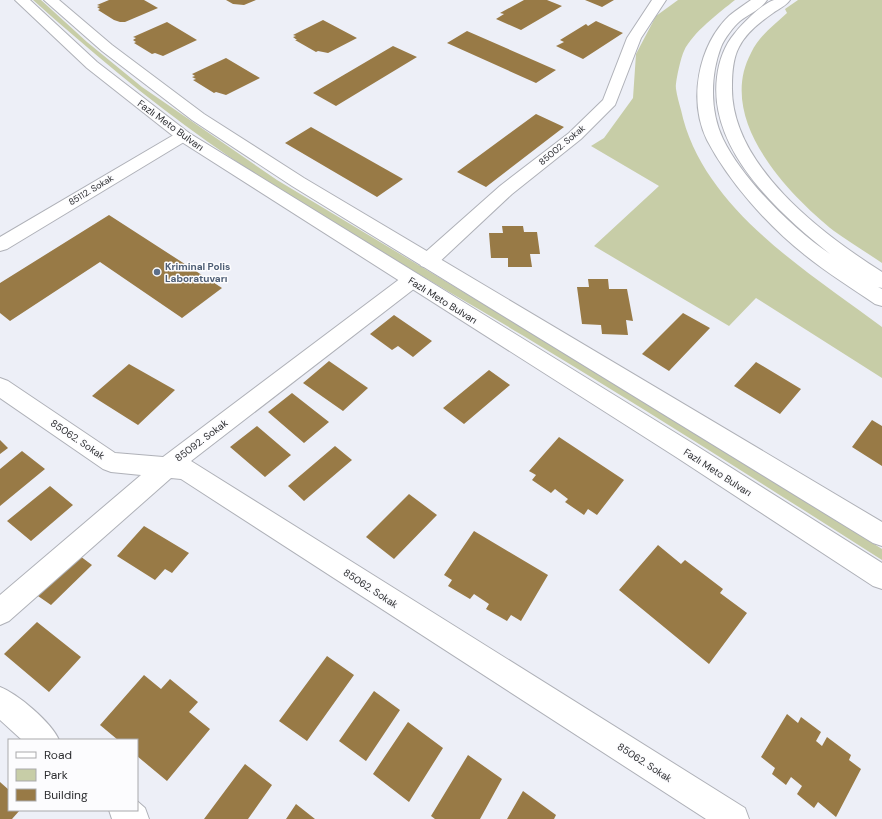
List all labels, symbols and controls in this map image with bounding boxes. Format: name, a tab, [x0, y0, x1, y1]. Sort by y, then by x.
street label: Fazlı Meto Bulvarı	[135, 97, 206, 154]
street label: 85002. Sokak	[536, 122, 588, 168]
street label: 85112. Sokak	[66, 172, 116, 208]
place label: Kriminal Polis Laboratuvarı	[165, 260, 230, 285]
marker: Kriminal Polis Laboratuvarı	[152, 267, 162, 277]
street label: Fazlı Meto Bulvarı	[406, 274, 480, 327]
street label: 85092. Sokak	[172, 416, 230, 464]
street label: 85062. Sokak	[48, 417, 107, 462]
street label: Fazlı Meto Bulvarı	[681, 446, 754, 499]
street label: 85062. Sokak	[341, 566, 401, 611]
legend	[8, 739, 138, 811]
street label: 85062. Sokak	[615, 740, 675, 785]
text: Road	[44, 747, 72, 763]
text: Park	[44, 767, 68, 783]
text: Building	[44, 787, 88, 803]

